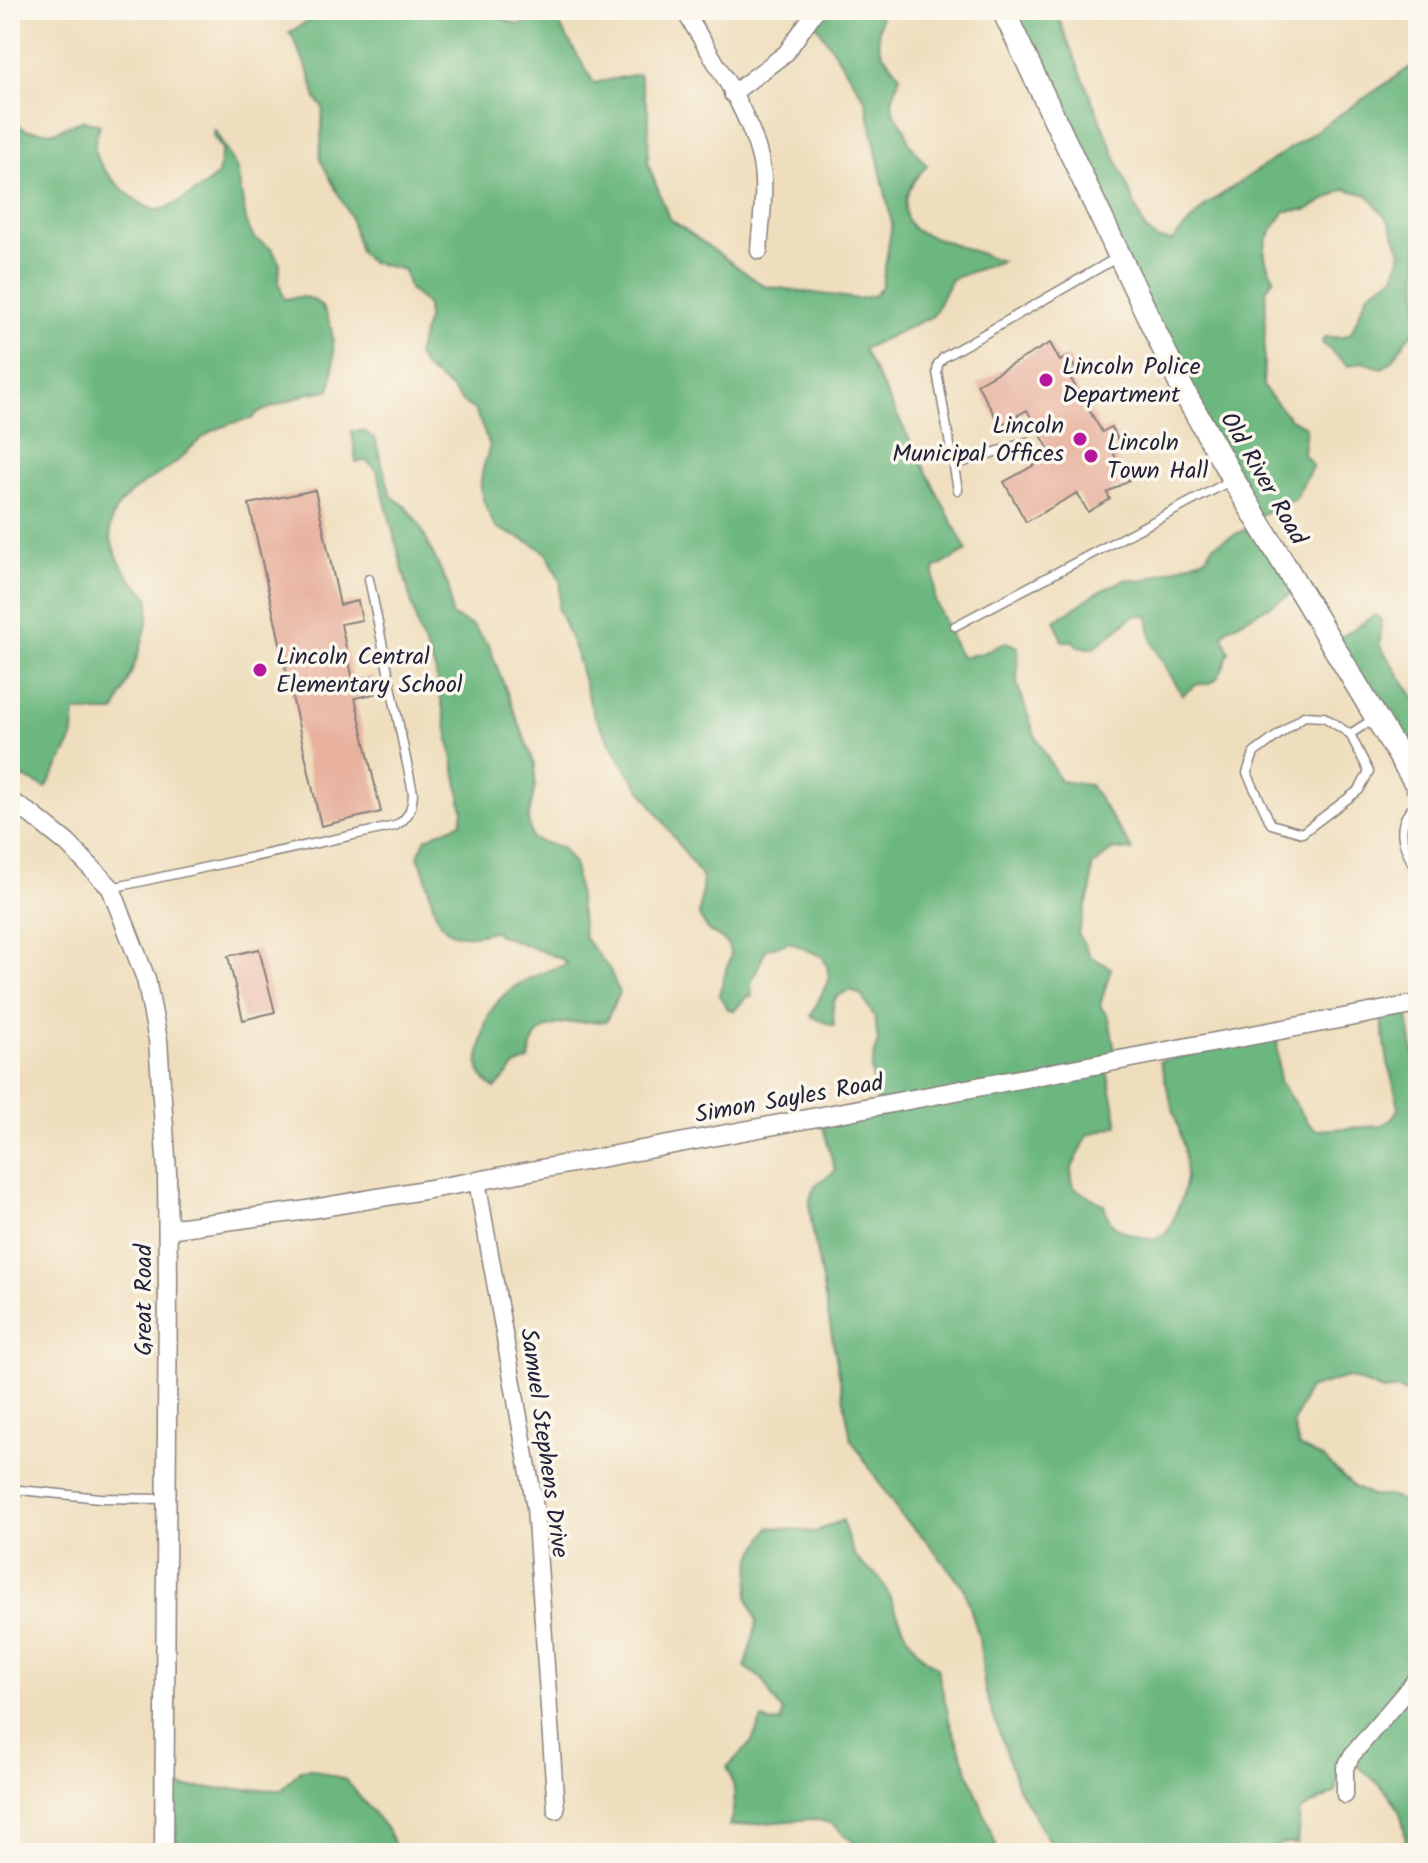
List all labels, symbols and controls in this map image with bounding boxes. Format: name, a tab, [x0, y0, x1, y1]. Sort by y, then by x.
place label: Lincoln Police Department	[1062, 348, 1201, 415]
marker: Lincoln Police Department	[1037, 371, 1055, 389]
street label: Old River Road	[1209, 405, 1317, 554]
place label: Lincoln Municipal Offices	[892, 407, 1064, 474]
place label: Lincoln Town Hall	[1107, 424, 1208, 491]
marker: Lincoln Municipal Offices	[1071, 430, 1089, 448]
marker: Lincoln Town Hall	[1082, 447, 1100, 465]
place label: Lincoln Central Elementary School	[276, 638, 463, 705]
marker: Lincoln Central Elementary School	[251, 661, 269, 679]
street label: Simon Sayles Road	[692, 1064, 888, 1135]
street label: Great Road	[125, 1243, 164, 1356]
street label: Samuel Stephens Drive	[508, 1326, 579, 1561]

